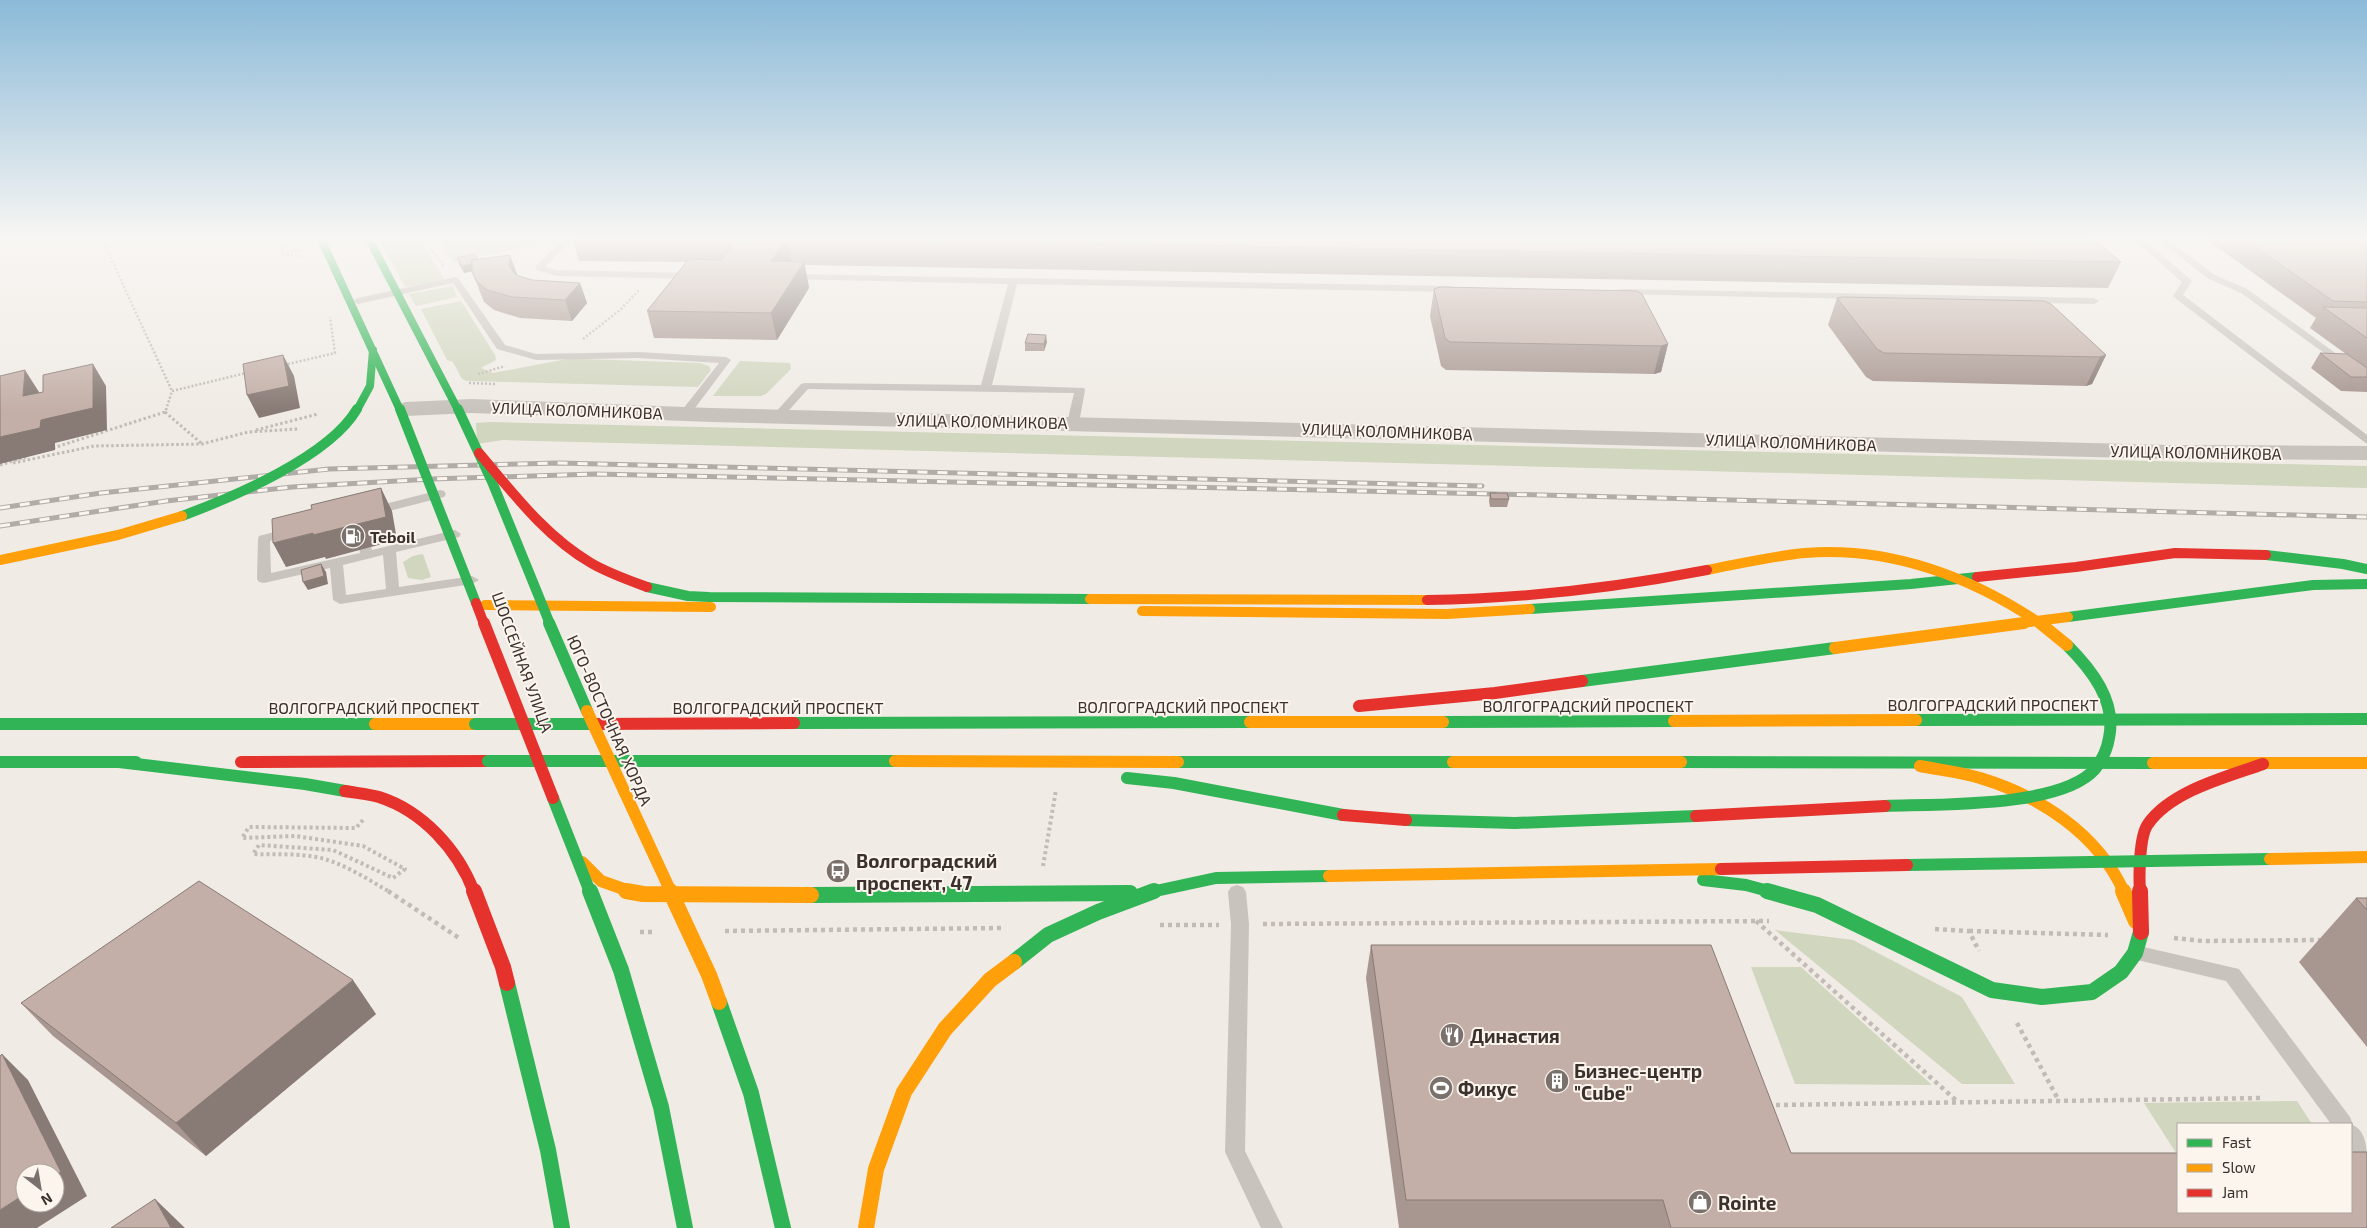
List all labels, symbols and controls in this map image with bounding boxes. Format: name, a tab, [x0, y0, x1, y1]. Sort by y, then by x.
street label: УЛИЦА КОЛОМНИКОВА	[491, 398, 663, 422]
street label: УЛИЦА КОЛОМНИКОВА	[896, 410, 1068, 432]
street label: УЛИЦА КОЛОМНИКОВА	[1301, 419, 1473, 443]
street label: УЛИЦА КОЛОМНИКОВА	[1705, 430, 1877, 454]
street label: УЛИЦА КОЛОМНИКОВА	[2110, 441, 2282, 463]
fuel station icon: Teboil	[340, 523, 366, 549]
place label: Teboil	[370, 527, 416, 546]
street label: ШОССЕЙНАЯ УЛИЦА	[489, 589, 557, 735]
street label: ЮГО-ВОСТОЧНАЯ ХОРДА	[564, 632, 656, 808]
street label: ВОЛГОГРАДСКИЙ ПРОСПЕКТ	[1887, 695, 2099, 714]
street label: ВОЛГОГРАДСКИЙ ПРОСПЕКТ	[1482, 696, 1694, 715]
street label: ВОЛГОГРАДСКИЙ ПРОСПЕКТ	[1077, 697, 1289, 716]
street label: ВОЛГОГРАДСКИЙ ПРОСПЕКТ	[268, 698, 480, 717]
street label: ВОЛГОГРАДСКИЙ ПРОСПЕКТ	[672, 698, 884, 717]
place label: Волгоградский проспект, 47	[856, 849, 997, 894]
bus stop icon: Волгоградский проспект, 47	[825, 858, 851, 884]
restaurant icon: Династия	[1439, 1022, 1465, 1048]
place label: Династия	[1470, 1024, 1560, 1047]
place label: Бизнес-центр "Cube"	[1574, 1059, 1702, 1104]
building icon: Бизнес-центр "Cube"	[1544, 1068, 1570, 1094]
sports icon: Фикус	[1428, 1075, 1454, 1101]
place label: Фикус	[1458, 1077, 1517, 1100]
legend	[2177, 1123, 2352, 1213]
text: Fast	[2222, 1133, 2252, 1151]
text: Slow	[2222, 1158, 2256, 1176]
north arrow	[15, 1163, 65, 1213]
text: Jam	[2222, 1183, 2248, 1201]
shop icon: Rointe	[1687, 1189, 1713, 1215]
text: N	[38, 1190, 56, 1209]
place label: Rointe	[1718, 1191, 1777, 1214]

